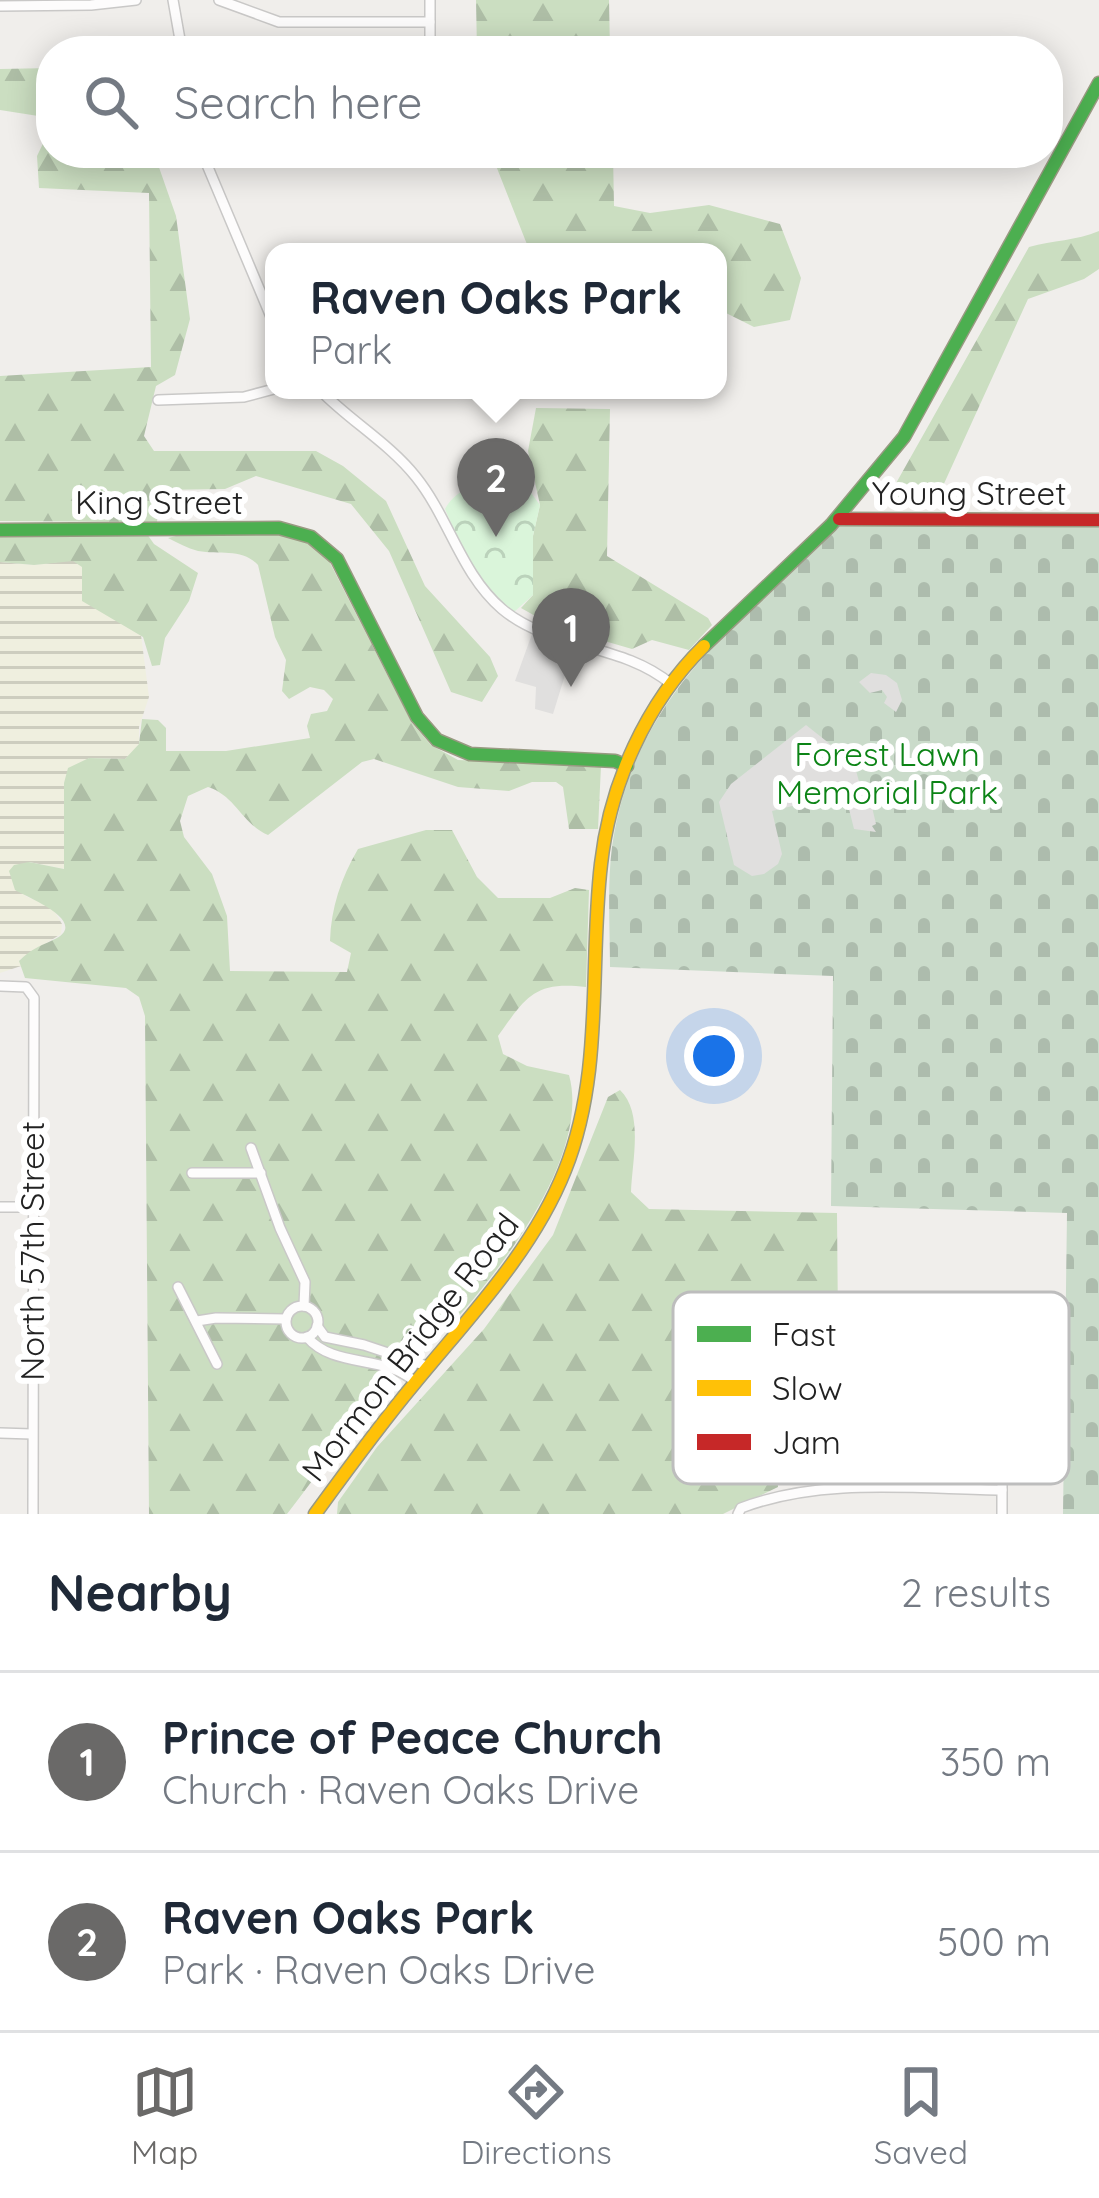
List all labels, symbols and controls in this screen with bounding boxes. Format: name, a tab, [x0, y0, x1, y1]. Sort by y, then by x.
search box	[36, 36, 1063, 168]
icon: search	[78, 69, 144, 135]
text: Search here	[174, 74, 422, 130]
popup	[265, 243, 727, 399]
text: Raven Oaks Park	[310, 269, 682, 325]
text: Park	[310, 325, 392, 374]
pin: 2	[457, 438, 535, 537]
street label: Young Street	[872, 472, 1066, 513]
street label: King Street	[75, 481, 243, 522]
pin: 1	[532, 588, 610, 687]
park label: Forest Lawn Memorial Park	[776, 733, 998, 812]
your location	[684, 1026, 744, 1086]
street label: North 57th Street	[11, 1121, 52, 1381]
street label: Mormon Bridge Road	[292, 1205, 527, 1489]
legend	[673, 1292, 1069, 1484]
text: Fast	[772, 1313, 837, 1354]
text: Slow	[772, 1367, 843, 1408]
text: Jam	[772, 1421, 841, 1462]
text: Nearby	[48, 1560, 232, 1624]
text: 2 results	[901, 1568, 1051, 1617]
text: Prince of Peace Church	[162, 1709, 663, 1765]
text: 1	[79, 1737, 95, 1786]
text: 350 m	[940, 1737, 1051, 1786]
text: Church · Raven Oaks Drive	[162, 1765, 639, 1814]
text: Raven Oaks Park	[162, 1889, 534, 1945]
text: 2	[76, 1917, 98, 1966]
text: 500 m	[937, 1917, 1051, 1966]
text: Park · Raven Oaks Drive	[162, 1945, 596, 1994]
tab: Map	[131, 2059, 198, 2172]
tab: Directions	[460, 2059, 612, 2172]
tab: Saved	[874, 2059, 968, 2172]

